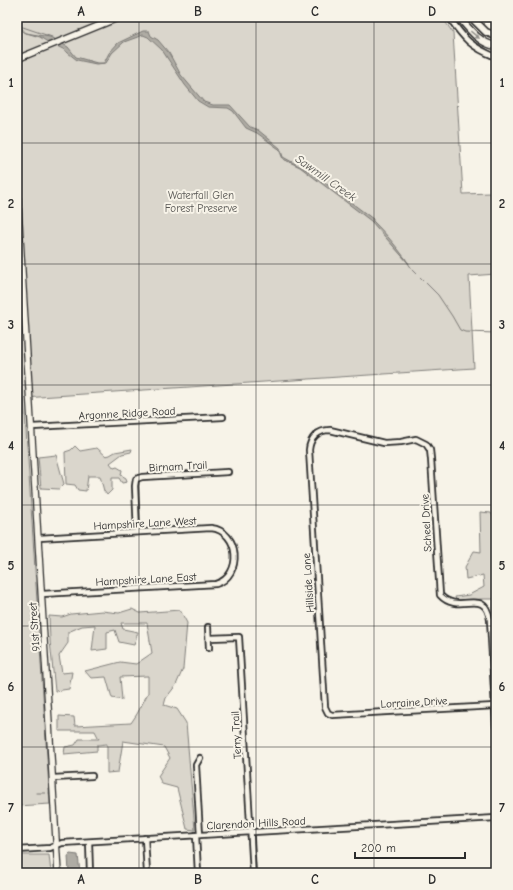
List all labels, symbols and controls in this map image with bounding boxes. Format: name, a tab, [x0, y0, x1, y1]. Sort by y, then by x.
text: A	[77, 4, 85, 19]
text: B	[194, 4, 202, 19]
text: C	[311, 4, 319, 19]
text: D	[428, 4, 436, 19]
one-way arrow	[470, 31, 480, 39]
text: 1	[8, 75, 14, 90]
text: 1	[499, 75, 505, 90]
water label: Sawmill Creek	[293, 152, 359, 204]
park label: Waterfall Glen Forest Preserve	[165, 189, 238, 215]
text: 2	[8, 196, 14, 211]
text: 2	[499, 196, 505, 211]
text: 3	[8, 317, 14, 332]
text: 3	[499, 317, 505, 332]
street label: Argonne Ridge Road	[78, 404, 176, 423]
text: 4	[8, 438, 14, 453]
text: 4	[499, 438, 505, 453]
street label: Birnam Trail	[148, 458, 208, 475]
street label: Scheel Drive	[418, 493, 435, 552]
street label: Hampshire Lane West	[93, 514, 198, 533]
street label: Hillside Lane	[300, 552, 317, 613]
text: 5	[8, 558, 15, 573]
text: 5	[499, 558, 506, 573]
street label: Hampshire Lane East	[95, 570, 198, 589]
street label: 91st Street	[26, 601, 43, 652]
text: 6	[8, 679, 15, 694]
text: 6	[499, 679, 506, 694]
street label: Lorraine Drive	[380, 694, 448, 711]
street label: Terry Trail	[229, 711, 244, 759]
text: 7	[8, 800, 14, 815]
text: 7	[499, 800, 505, 815]
street label: Clarendon Hills Road	[206, 814, 306, 833]
scale bar	[355, 834, 465, 860]
text: 200 m	[361, 841, 396, 855]
text: A	[77, 872, 85, 887]
text: B	[194, 872, 202, 887]
text: C	[311, 872, 319, 887]
text: D	[428, 872, 436, 887]

